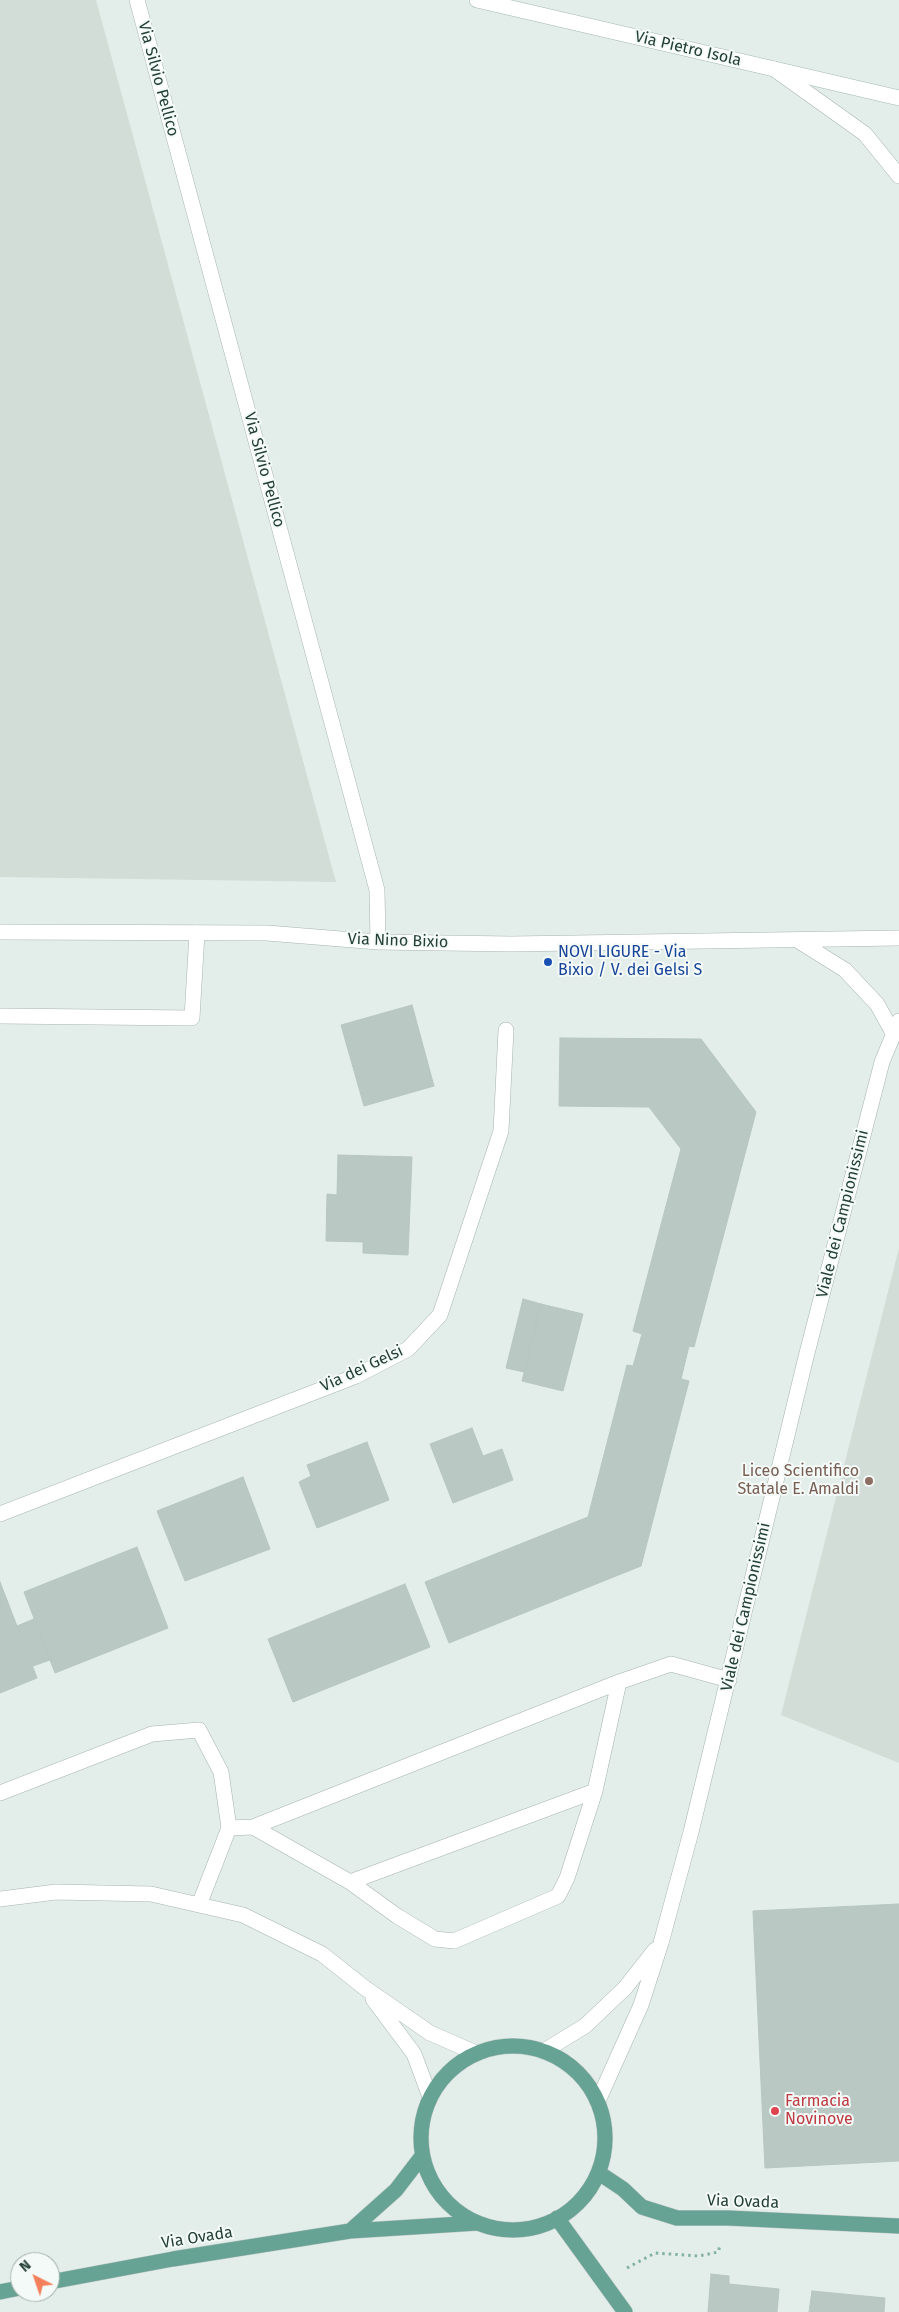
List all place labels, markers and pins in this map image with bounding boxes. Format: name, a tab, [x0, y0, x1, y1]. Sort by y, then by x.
place label: NOVI LIGURE - Via Bixio / V. dei Gelsi S	[558, 943, 702, 981]
marker: NOVI LIGURE - Via Bixio / V. dei Gelsi S	[542, 956, 554, 968]
place label: Liceo Scientifico Statale E. Amaldi	[737, 1462, 859, 1500]
marker: Liceo Scientifico Statale E. Amaldi	[863, 1475, 875, 1487]
place label: Farmacia Novinove	[785, 2092, 853, 2130]
marker: Farmacia Novinove	[769, 2105, 781, 2117]

